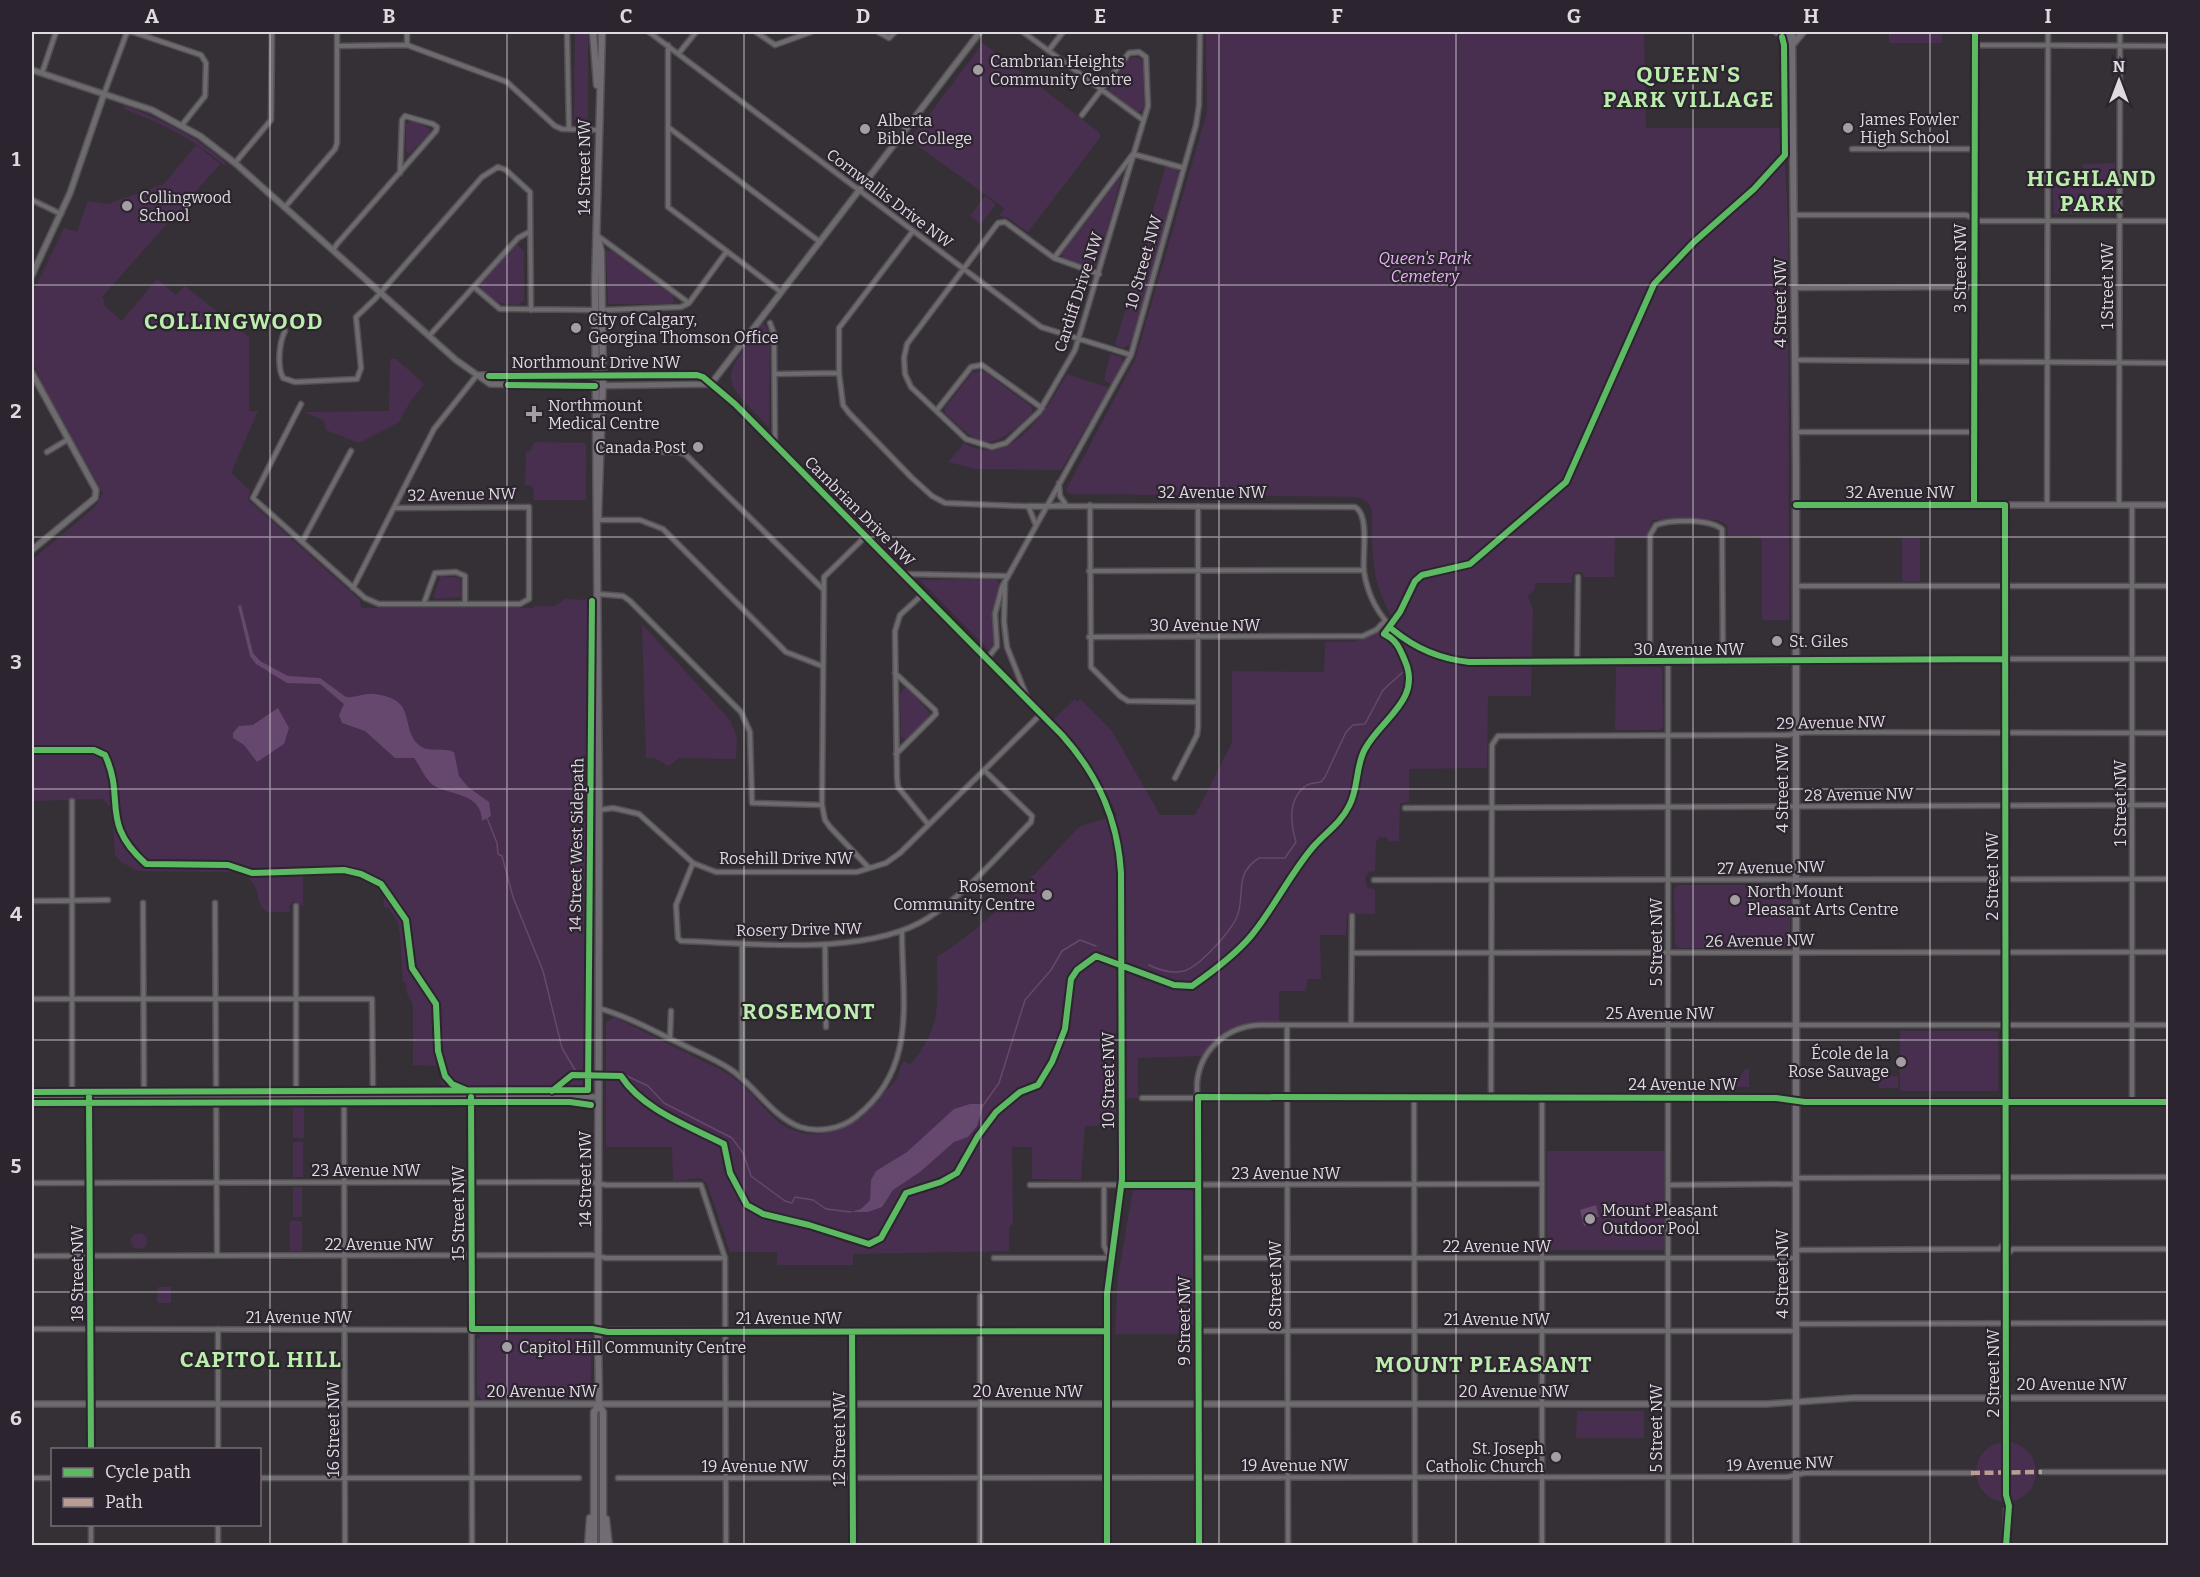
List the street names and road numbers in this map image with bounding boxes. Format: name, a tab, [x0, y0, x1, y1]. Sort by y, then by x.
street label: 14 Street NW	[575, 118, 594, 215]
street label: Cornwallis Drive NW	[823, 145, 957, 252]
street label: 10 Street NW	[1121, 212, 1166, 311]
street label: 3 Street NW	[1951, 223, 1970, 313]
street label: Cardiff Drive NW	[1050, 229, 1107, 355]
street label: 1 Street NW	[2098, 242, 2117, 329]
street label: 4 Street NW	[1771, 258, 1790, 348]
street label: Northmount Drive NW	[511, 353, 681, 372]
street label: Cambrian Drive NW	[801, 452, 919, 571]
street label: 32 Avenue NW	[1157, 483, 1267, 502]
street label: 32 Avenue NW	[1845, 483, 1955, 502]
street label: 32 Avenue NW	[407, 484, 517, 505]
street label: 30 Avenue NW	[1150, 616, 1261, 635]
street label: 30 Avenue NW	[1634, 640, 1745, 659]
street label: 29 Avenue NW	[1776, 712, 1886, 733]
street label: 4 Street NW	[1773, 743, 1792, 833]
street label: 14 Street West Sidepath	[565, 758, 588, 932]
street label: 1 Street NW	[2111, 759, 2130, 846]
street label: 28 Avenue NW	[1804, 784, 1915, 805]
street label: 2 Street NW	[1983, 831, 2002, 920]
street label: Rosehill Drive NW	[719, 849, 854, 868]
street label: 27 Avenue NW	[1717, 857, 1826, 878]
street label: 5 Street NW	[1647, 897, 1666, 986]
street label: Rosery Drive NW	[736, 919, 863, 940]
street label: 26 Avenue NW	[1705, 930, 1815, 951]
street label: 25 Avenue NW	[1606, 1004, 1715, 1023]
street label: 10 Street NW	[1099, 1031, 1118, 1128]
street label: 24 Avenue NW	[1628, 1075, 1738, 1094]
street label: 14 Street NW	[576, 1130, 595, 1227]
street label: 23 Avenue NW	[311, 1161, 421, 1180]
street label: 23 Avenue NW	[1231, 1164, 1341, 1183]
street label: 15 Street NW	[449, 1165, 468, 1261]
street label: 18 Street NW	[68, 1224, 87, 1321]
street label: 4 Street NW	[1773, 1229, 1792, 1319]
street label: 22 Avenue NW	[325, 1235, 434, 1254]
street label: 22 Avenue NW	[1443, 1237, 1552, 1256]
street label: 8 Street NW	[1266, 1239, 1285, 1330]
street label: 9 Street NW	[1175, 1276, 1194, 1366]
street label: 21 Avenue NW	[246, 1308, 353, 1327]
street label: 21 Avenue NW	[736, 1309, 843, 1328]
street label: 21 Avenue NW	[1444, 1310, 1551, 1329]
street label: 2 Street NW	[1984, 1328, 2003, 1417]
street label: 20 Avenue NW	[2017, 1375, 2128, 1394]
street label: 16 Street NW	[324, 1380, 343, 1477]
street label: 20 Avenue NW	[487, 1382, 598, 1401]
street label: 20 Avenue NW	[973, 1382, 1084, 1401]
street label: 20 Avenue NW	[1459, 1382, 1570, 1401]
street label: 5 Street NW	[1647, 1383, 1666, 1472]
street label: 12 Street NW	[830, 1391, 849, 1487]
street label: 19 Avenue NW	[1726, 1452, 1835, 1475]
street label: 19 Avenue NW	[1241, 1456, 1349, 1475]
street label: 19 Avenue NW	[701, 1457, 809, 1476]

